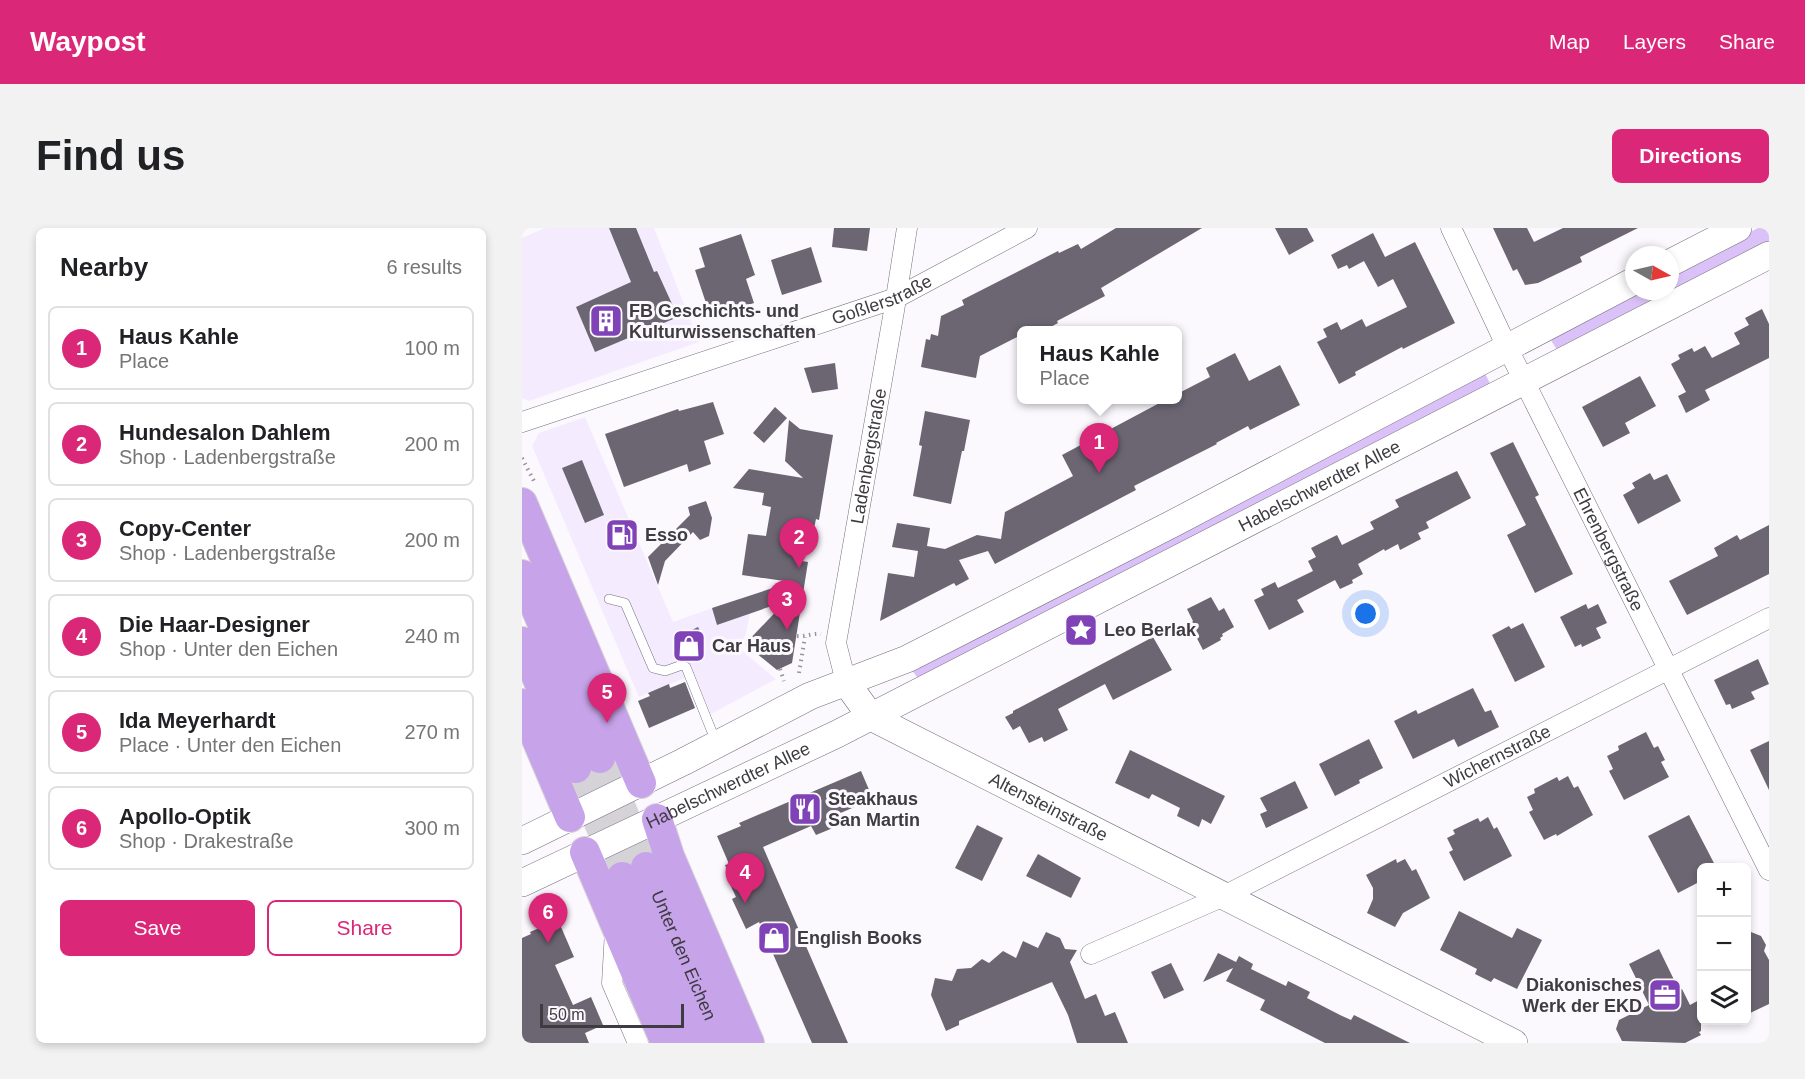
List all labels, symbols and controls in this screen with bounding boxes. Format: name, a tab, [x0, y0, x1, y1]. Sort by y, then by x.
text: Waypost	[30, 26, 146, 57]
text: Map	[1549, 30, 1590, 53]
text: Layers	[1623, 30, 1686, 53]
text: Share	[1719, 30, 1775, 53]
button: Directions	[1612, 129, 1769, 183]
text: Find us	[36, 132, 185, 179]
north arrow	[1625, 246, 1679, 300]
text: Nearby	[60, 252, 148, 282]
text: 6 results	[386, 256, 462, 278]
street label: Goßlerstraße	[829, 271, 935, 329]
place label: FB Geschichts- und Kulturwissenschaften	[629, 301, 816, 342]
building icon: FB Geschichts- und Kulturwissenschaften	[588, 303, 624, 339]
text: Haus Kahle	[119, 324, 239, 349]
popup	[1017, 326, 1182, 404]
text: 1	[76, 337, 87, 359]
text: 100 m	[404, 337, 460, 359]
text: Haus Kahle	[1040, 341, 1159, 366]
text: Place	[119, 350, 169, 372]
text: Place	[1040, 367, 1090, 389]
street label: Ladenbergstraße	[847, 387, 890, 525]
text: Hundesalon Dahlem	[119, 420, 330, 445]
pin: 1	[1080, 424, 1118, 473]
text: 2	[76, 433, 87, 455]
text: 200 m	[404, 433, 460, 455]
street label: Habelschwerdter Allee	[1235, 436, 1404, 536]
text: Shop · Ladenbergstraße	[119, 446, 336, 468]
street label: Ehrenbergstraße	[1569, 485, 1648, 614]
text: Copy-Center	[119, 516, 251, 541]
fuel station icon: Esso	[604, 517, 640, 553]
pin: 2	[780, 518, 818, 568]
place label: Esso	[645, 525, 688, 545]
text: 3	[76, 529, 87, 551]
text: 200 m	[404, 529, 460, 551]
text: Shop · Ladenbergstraße	[119, 542, 336, 564]
pin: 3	[768, 580, 806, 630]
your location	[1351, 599, 1380, 628]
text: Die Haar-Designer	[119, 612, 310, 637]
place icon: Leo Berlak	[1063, 612, 1099, 648]
place label: Leo Berlak	[1104, 620, 1197, 640]
text: 4	[76, 625, 87, 647]
text: 240 m	[404, 625, 460, 647]
shop icon: Car Haus	[671, 628, 707, 664]
place label: Car Haus	[712, 636, 791, 656]
text: Shop · Unter den Eichen	[119, 638, 338, 660]
pin: 5	[588, 674, 626, 723]
text: Ida Meyerhardt	[119, 708, 276, 733]
text: 5	[76, 721, 87, 743]
text: 270 m	[404, 721, 460, 743]
street label: Wichernstraße	[1441, 721, 1554, 792]
text: Place · Unter den Eichen	[119, 734, 341, 756]
street label: Habelschwerdter Allee	[643, 738, 813, 833]
street label: Altensteinstraße	[986, 769, 1111, 845]
place label: Steakhaus San Martin	[828, 789, 920, 830]
restaurant icon: Steakhaus San Martin	[787, 791, 823, 827]
text: Apollo-Optik	[119, 804, 251, 829]
text: 6	[76, 817, 87, 839]
text: 300 m	[404, 817, 460, 839]
text: Shop · Drakestraße	[119, 830, 294, 852]
pin: 4	[726, 854, 764, 903]
map controls	[1697, 863, 1751, 1025]
button: +	[1697, 863, 1751, 917]
street label: Unter den Eichen	[647, 887, 720, 1023]
pin: 6	[528, 894, 568, 943]
button: Save	[60, 900, 255, 956]
button: Share	[267, 900, 462, 956]
button: −	[1697, 917, 1751, 971]
shop icon: English Books	[756, 920, 792, 956]
place label: English Books	[797, 928, 922, 948]
button: layers	[1697, 971, 1751, 1025]
place label: Diakonisches Werk der EKD	[1522, 975, 1642, 1016]
office icon: Diakonisches Werk der EKD	[1647, 977, 1683, 1013]
scale bar	[540, 1001, 684, 1028]
text: 50 m	[549, 1006, 585, 1023]

